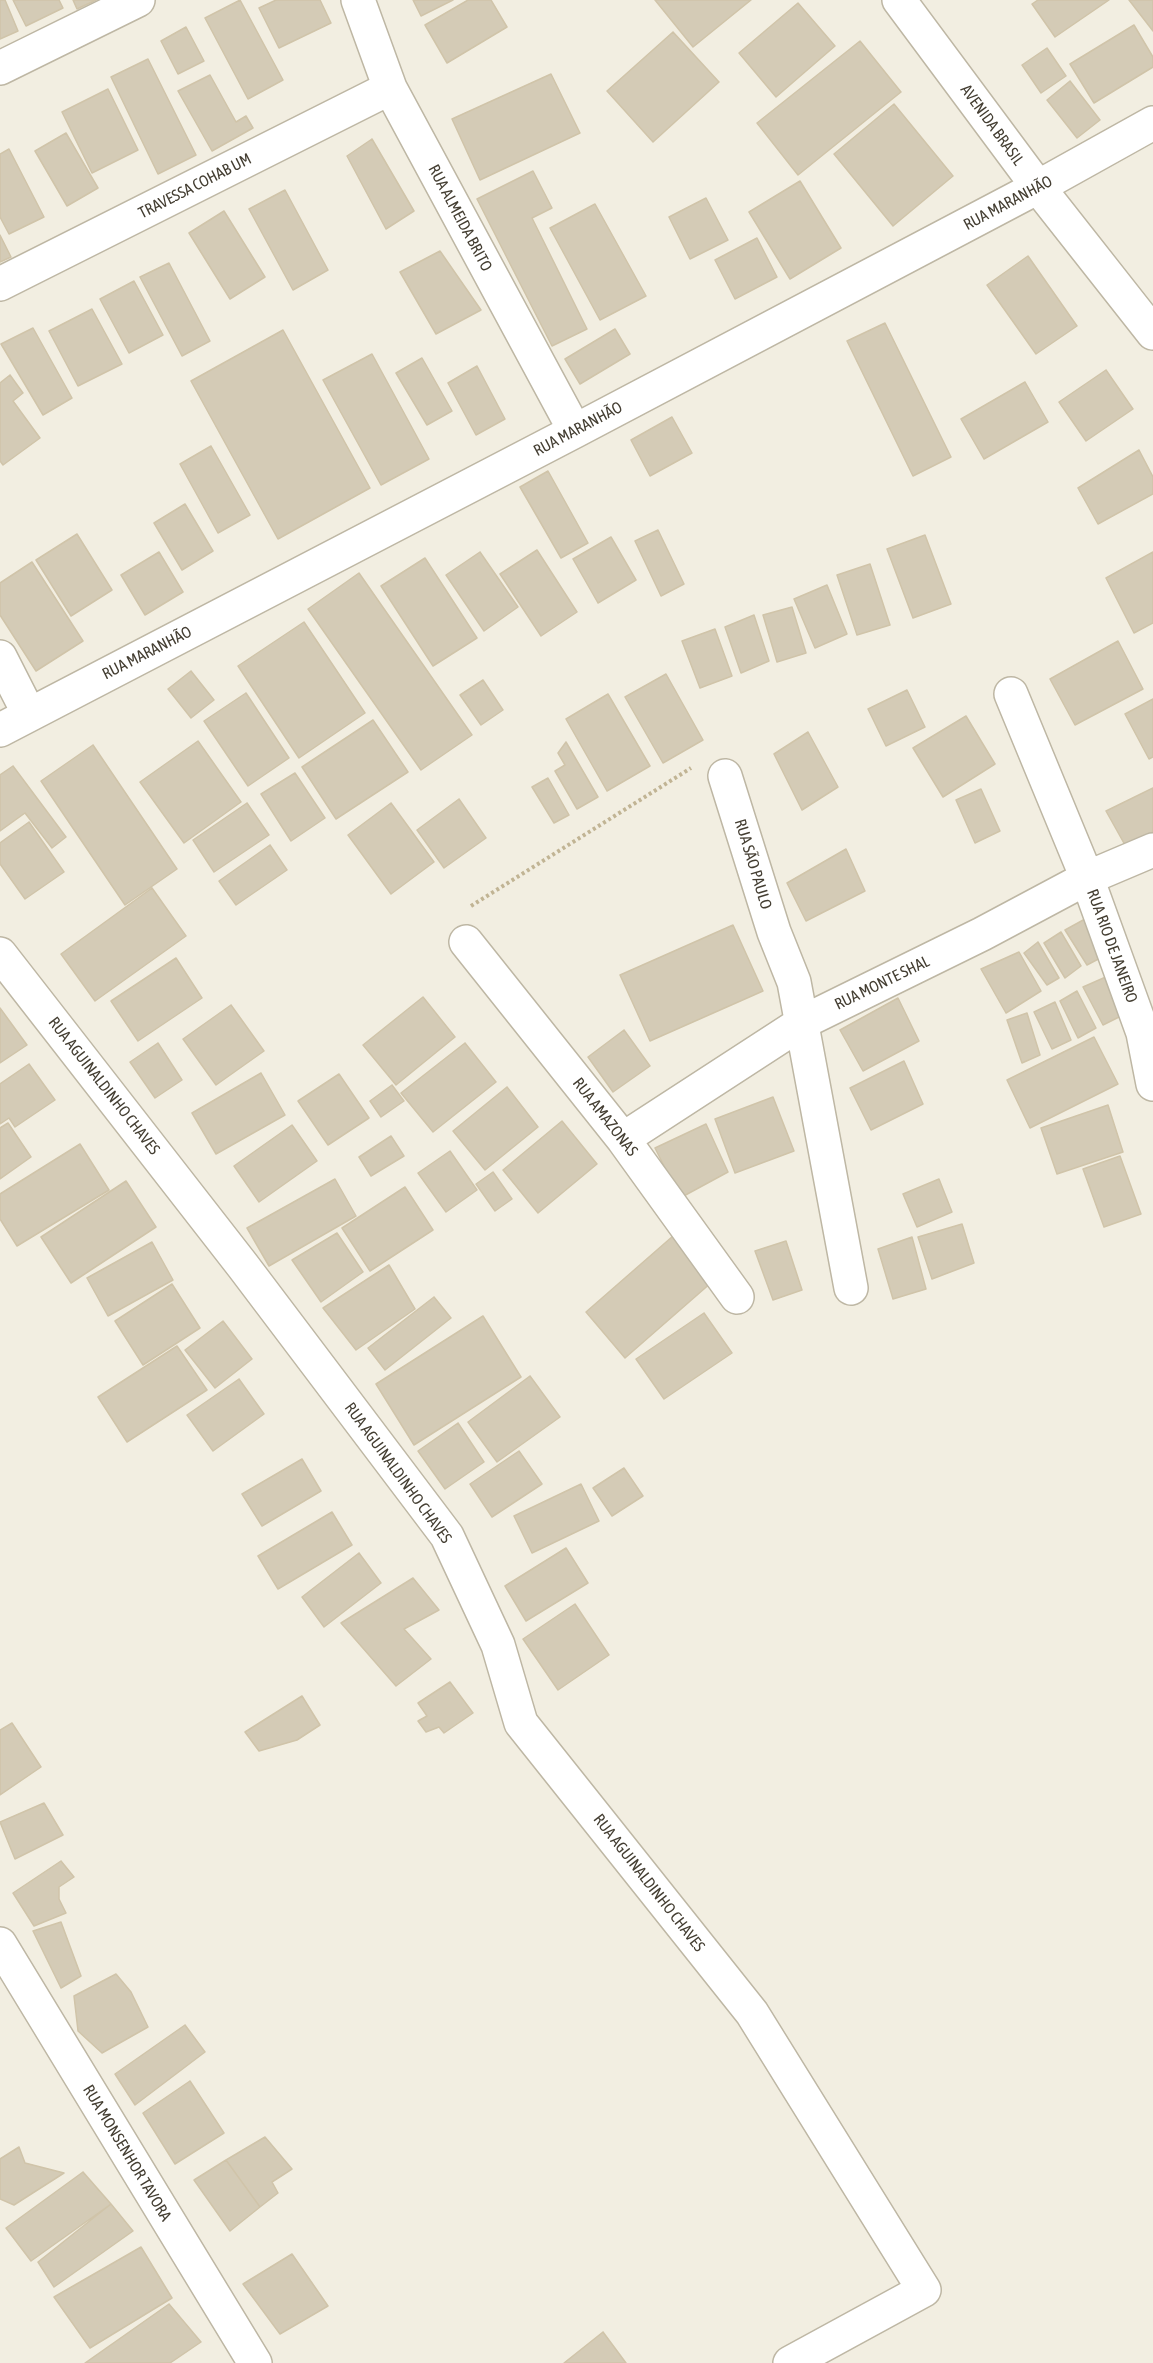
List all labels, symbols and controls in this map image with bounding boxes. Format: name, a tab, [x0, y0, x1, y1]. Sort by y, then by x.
street label: AVENIDA BRASIL	[956, 81, 1028, 169]
street label: TRAVESSA COHAB UM	[135, 149, 255, 223]
street label: RUA ALMEIDA BRITO	[424, 161, 496, 275]
street label: RUA MARANHÃO	[960, 172, 1056, 234]
street label: RUA MARANHÃO	[530, 398, 626, 460]
street label: RUA MARANHÃO	[99, 622, 195, 684]
street label: RUA SÃO PAULO	[730, 817, 776, 911]
street label: RUA RIO DE JANEIRO	[1083, 887, 1141, 1005]
street label: RUA MONTE SHAL	[831, 952, 933, 1014]
street label: RUA AGUINALDINHO CHAVES	[44, 1013, 164, 1159]
street label: RUA AMAZONAS	[568, 1074, 642, 1160]
street label: RUA AGUINALDINHO CHAVES	[340, 1399, 456, 1547]
street label: RUA AGUINALDINHO CHAVES	[589, 1810, 709, 1956]
street label: RUA MONSENHOR TAVORA	[79, 2081, 175, 2225]

